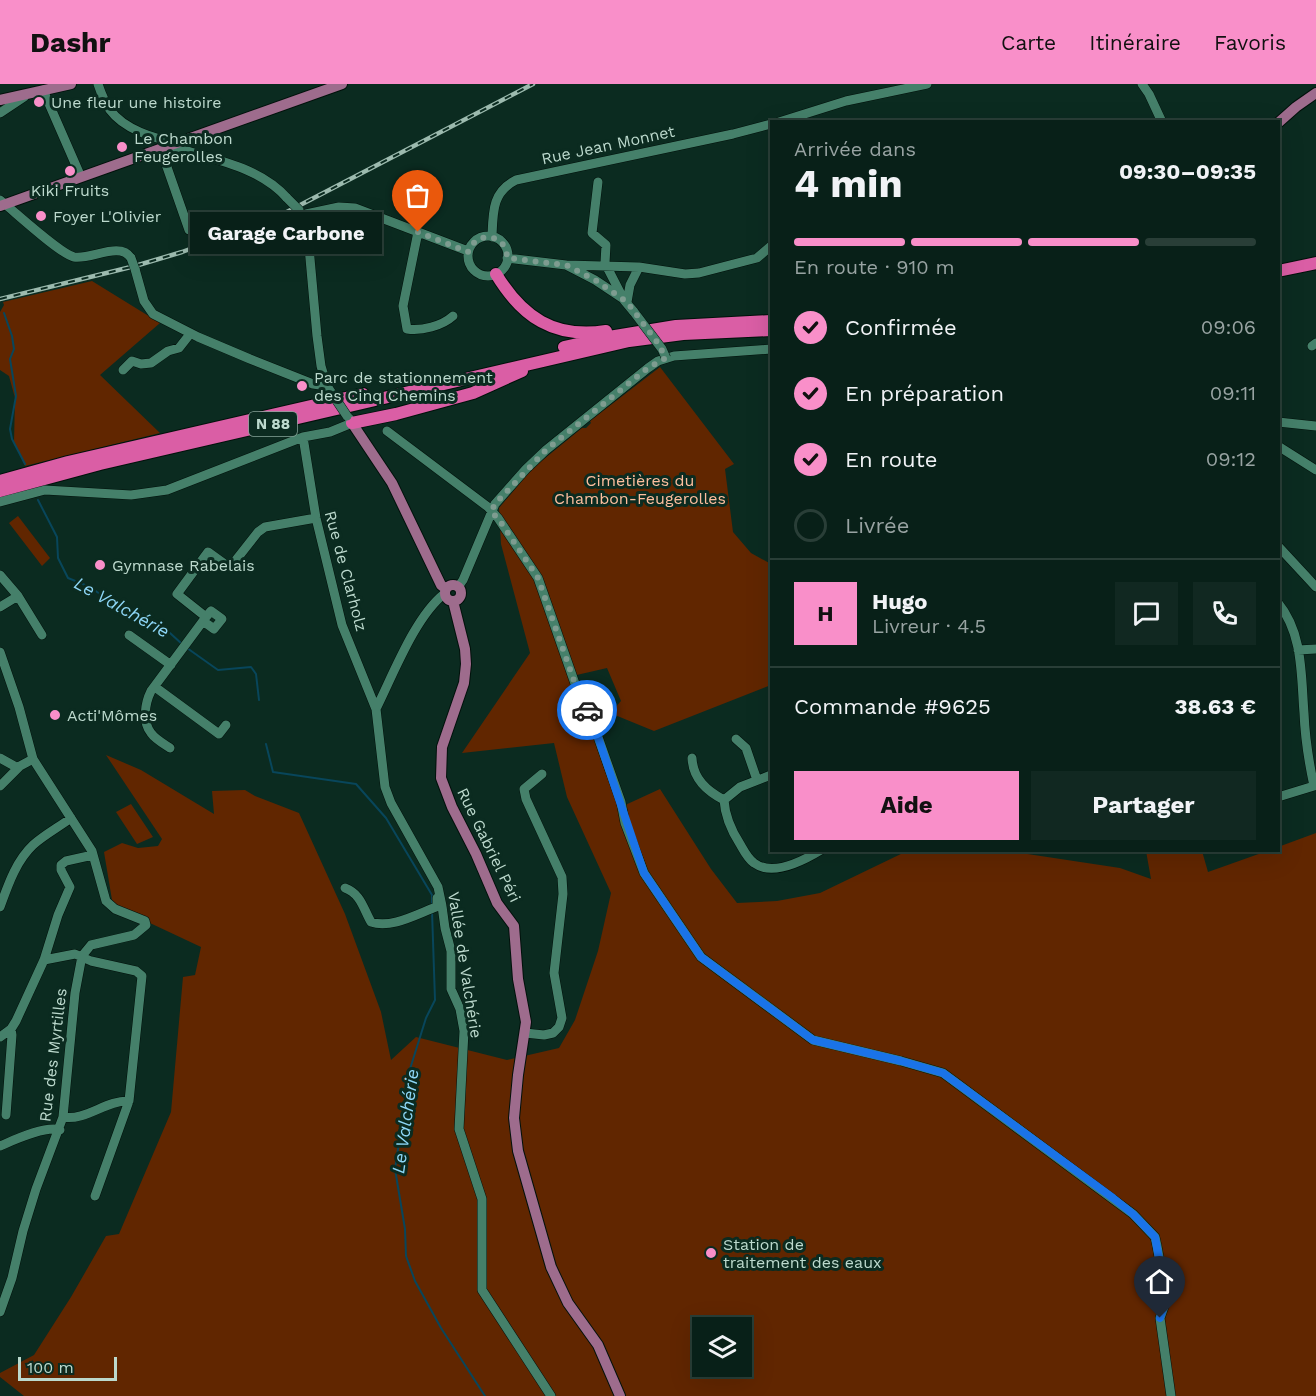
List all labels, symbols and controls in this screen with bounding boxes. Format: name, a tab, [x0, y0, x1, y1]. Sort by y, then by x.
text: Dashr	[30, 26, 110, 59]
text: Carte	[1001, 30, 1056, 55]
text: Itinéraire	[1089, 30, 1181, 55]
text: Favoris	[1214, 30, 1286, 55]
place label: Une fleur une histoire	[51, 93, 222, 112]
marker: Une fleur une histoire	[32, 95, 46, 109]
street label: Rue Jean Monnet	[540, 122, 677, 168]
place label: Le Chambon Feugerolles	[134, 129, 233, 166]
text: Arrivée dans	[794, 137, 916, 161]
marker: Le Chambon Feugerolles	[115, 140, 129, 154]
text: 09:30–09:35	[1119, 159, 1256, 184]
text: 4 min	[794, 161, 903, 206]
marker: Kiki Fruits	[63, 164, 77, 178]
pin	[392, 170, 443, 232]
icon: bag	[401, 179, 434, 212]
place label: Kiki Fruits	[31, 181, 109, 200]
place label: Foyer L'Olivier	[53, 207, 162, 226]
marker: Foyer L'Olivier	[34, 209, 48, 223]
callout: Garage Carbone	[190, 211, 382, 253]
text: Garage Carbone	[207, 221, 365, 245]
text: En route · 910 m	[794, 255, 955, 279]
icon: check	[794, 311, 827, 344]
text: Confirmée	[845, 315, 957, 340]
text: 09:06	[1201, 315, 1256, 339]
place label: Parc de stationnement des Cinq Chemins	[314, 368, 493, 405]
icon: check	[794, 377, 827, 410]
marker: Parc de stationnement des Cinq Chemins	[295, 379, 309, 393]
text: En préparation	[845, 381, 1004, 406]
text: 09:11	[1210, 381, 1256, 405]
road number: N 88	[249, 412, 297, 436]
icon: check	[794, 443, 827, 476]
text: En route	[845, 447, 937, 472]
text: 09:12	[1206, 447, 1256, 471]
park label: Cimetières du Chambon-Feugerolles	[554, 471, 726, 508]
street label: Rue de Clarholz	[321, 509, 371, 633]
text: Livrée	[845, 513, 909, 538]
place label: Gymnase Rabelais	[112, 556, 255, 575]
marker: Gymnase Rabelais	[93, 558, 107, 572]
water label: Le Valchérie	[71, 572, 173, 642]
button: chat	[1115, 582, 1178, 645]
button: phone	[1193, 582, 1256, 645]
text: Hugo	[872, 589, 927, 614]
text: H	[817, 601, 834, 626]
text: Livreur · 4.5	[872, 614, 986, 638]
courier	[557, 680, 617, 740]
icon: car	[571, 694, 604, 727]
text: Commande #9625	[794, 694, 991, 719]
text: 38.63 €	[1175, 694, 1256, 719]
place label: Acti'Mômes	[67, 706, 157, 725]
marker: Acti'Mômes	[48, 708, 62, 722]
button: Aide	[794, 771, 1019, 840]
button: Partager	[1031, 771, 1256, 840]
street label: Rue Gabriel Péri	[453, 785, 525, 905]
street label: Vallée de Valchérie	[444, 891, 486, 1039]
street label: Rue des Myrtilles	[35, 987, 71, 1123]
water label: Le Valchérie	[387, 1067, 423, 1175]
place label: Station de traitement des eaux	[723, 1235, 882, 1272]
marker: Station de traitement des eaux	[704, 1246, 718, 1260]
pin	[1134, 1256, 1185, 1318]
icon: home	[1143, 1265, 1176, 1298]
map controls	[692, 1317, 752, 1377]
button: layers	[692, 1317, 752, 1377]
scale bar	[18, 1354, 117, 1382]
text: 100 m	[27, 1358, 74, 1377]

